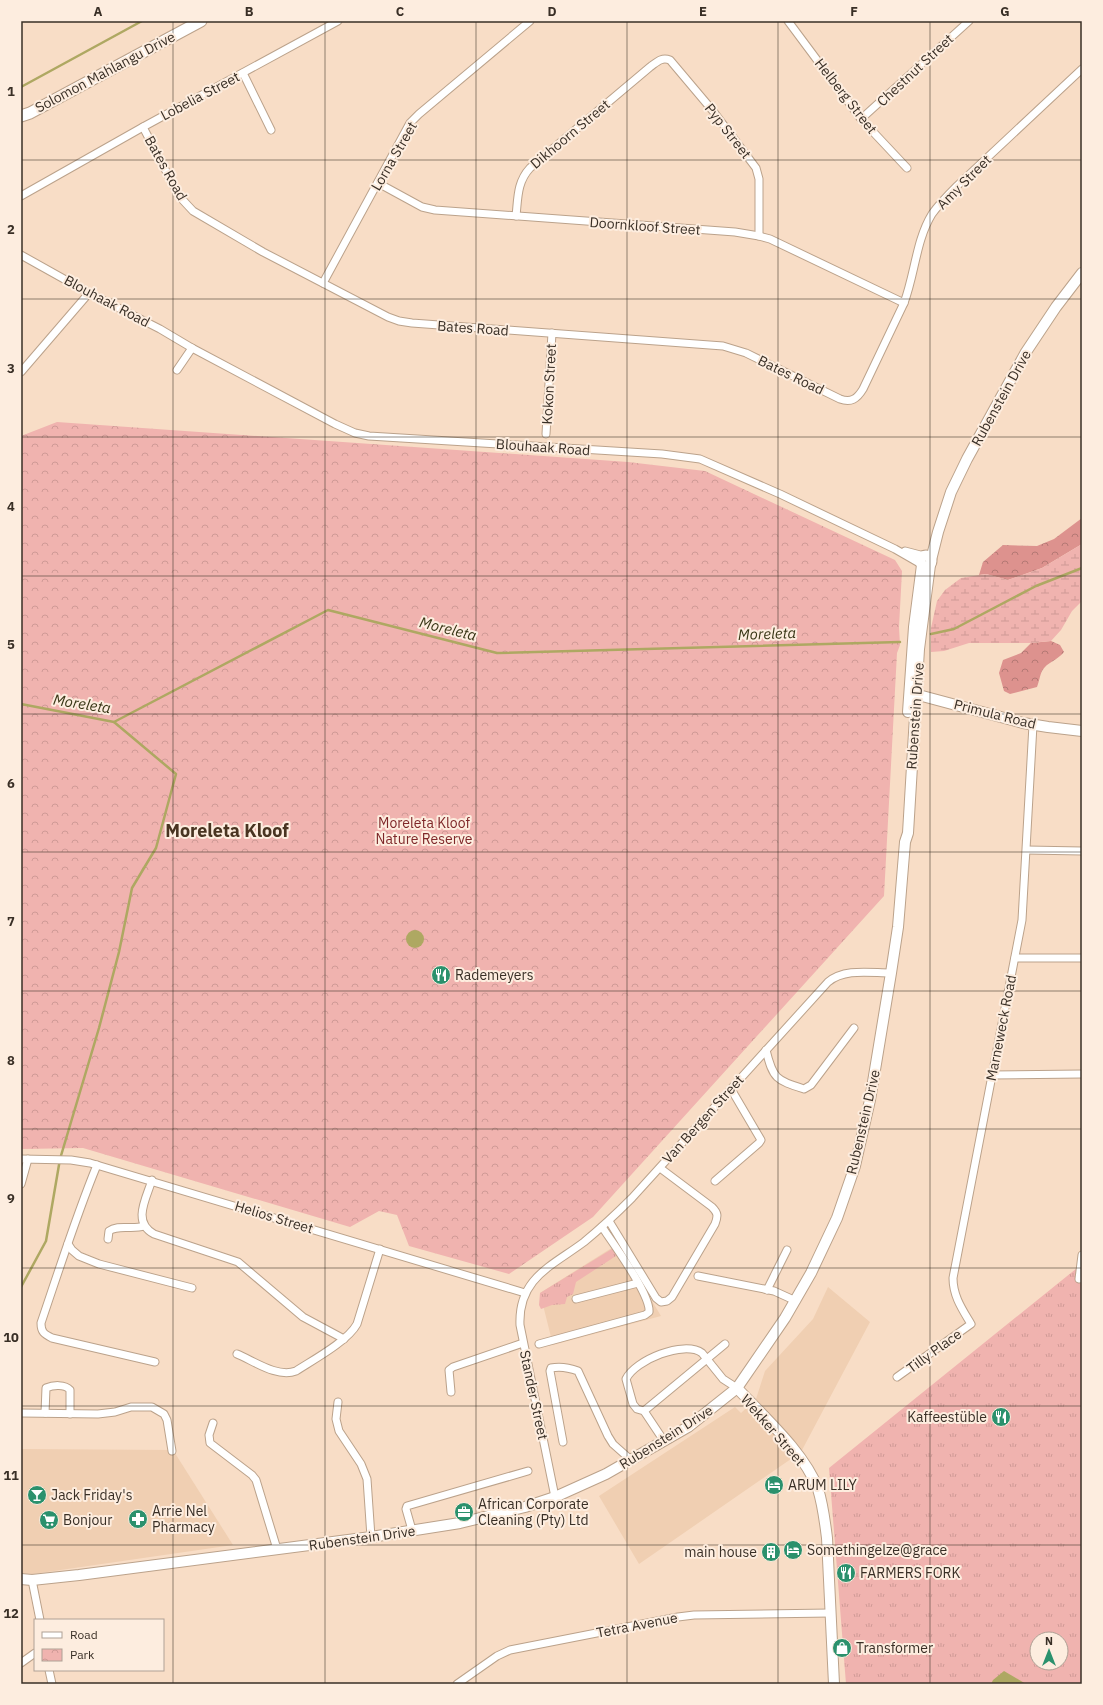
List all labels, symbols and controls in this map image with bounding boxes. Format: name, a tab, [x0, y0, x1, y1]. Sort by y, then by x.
text: A	[94, 3, 103, 20]
text: B	[245, 3, 254, 20]
text: C	[396, 3, 405, 20]
text: D	[547, 3, 557, 20]
text: E	[699, 3, 707, 20]
text: F	[850, 3, 858, 20]
text: G	[1000, 3, 1010, 20]
street label: Solomon Mahlangu Drive	[32, 27, 178, 117]
street label: Chestnut Street	[873, 30, 957, 110]
street label: Helberg Street	[811, 55, 881, 138]
street label: Lobelia Street	[157, 68, 243, 124]
text: 1	[7, 83, 15, 100]
street label: Dikhoorn Street	[526, 95, 614, 173]
street label: Pyp Street	[701, 100, 755, 162]
street label: Lorna Street	[367, 118, 421, 194]
street label: Bates Road	[141, 132, 191, 204]
street label: Amy Street	[933, 151, 995, 213]
street label: Doornkloof Street	[589, 213, 701, 239]
text: 2	[7, 221, 15, 238]
street label: Blouhaak Road	[61, 271, 153, 331]
street label: Bates Road	[437, 317, 509, 339]
street label: Kokon Street	[538, 343, 560, 425]
street label: Rubenstein Drive	[967, 346, 1035, 449]
street label: Bates Road	[755, 351, 827, 399]
text: 3	[7, 360, 15, 377]
street label: Blouhaak Road	[495, 435, 591, 459]
text: 4	[7, 498, 15, 515]
water label: Moreleta	[418, 612, 479, 645]
water label: Moreleta	[738, 623, 797, 644]
text: 5	[7, 636, 15, 653]
street label: Rubenstein Drive	[902, 662, 928, 770]
water label: Moreleta	[52, 690, 113, 717]
street label: Primula Road	[952, 695, 1038, 733]
text: 6	[7, 775, 15, 792]
park label: Moreleta Kloof Nature Reserve	[376, 814, 473, 848]
district label: Moreleta Kloof	[165, 819, 289, 842]
text: 7	[7, 913, 15, 930]
restaurant icon: Rademeyers	[430, 964, 452, 986]
place label: Rademeyers	[455, 966, 534, 984]
street label: Marneweck Road	[982, 973, 1020, 1083]
text: 8	[7, 1052, 15, 1069]
street label: Rubenstein Drive	[842, 1067, 884, 1176]
street label: Van Bergen Street	[658, 1071, 748, 1167]
text: 9	[7, 1190, 15, 1207]
street label: Helios Street	[233, 1197, 316, 1238]
street label: Tilly Place	[903, 1325, 965, 1377]
text: 10	[3, 1329, 19, 1346]
street label: Stander Street	[516, 1349, 552, 1442]
street label: Wekker Street	[737, 1391, 809, 1470]
street label: Rubenstein Drive	[616, 1401, 716, 1473]
restaurant icon: Kaffeestüble	[990, 1406, 1012, 1428]
place label: Kaffeestüble	[907, 1408, 987, 1426]
text: 11	[3, 1467, 19, 1484]
hotel icon: ARUM LILY	[763, 1474, 785, 1496]
place label: ARUM LILY	[788, 1476, 858, 1494]
bar icon: Jack Friday's	[26, 1484, 48, 1506]
place label: Jack Friday's	[51, 1486, 133, 1504]
place label: African Corporate Cleaning (Pty) Ltd	[478, 1495, 589, 1529]
office icon: African Corporate Cleaning (Pty) Ltd	[453, 1501, 475, 1523]
place label: Arrie Nel Pharmacy	[152, 1502, 215, 1536]
pharmacy icon: Arrie Nel Pharmacy	[127, 1508, 149, 1530]
supermarket icon: Bonjour	[38, 1509, 60, 1531]
place label: Bonjour	[63, 1511, 112, 1529]
street label: Rubenstein Drive	[308, 1522, 417, 1554]
hotel icon: Somethingelze@grace	[782, 1539, 804, 1561]
building icon: main house	[760, 1541, 782, 1563]
place label: Somethingelze@grace	[807, 1541, 947, 1559]
place label: main house	[684, 1543, 757, 1561]
restaurant icon: FARMERS FORK	[835, 1562, 857, 1584]
place label: FARMERS FORK	[860, 1564, 961, 1582]
text: 12	[3, 1605, 19, 1622]
street label: Tetra Avenue	[595, 1608, 679, 1642]
legend	[34, 1619, 164, 1671]
text: Road	[70, 1627, 98, 1642]
north arrow	[1029, 1631, 1069, 1671]
text: N	[1045, 1634, 1053, 1648]
shop icon: Transformer	[831, 1637, 853, 1659]
place label: Transformer	[856, 1639, 933, 1657]
text: Park	[70, 1647, 95, 1662]

